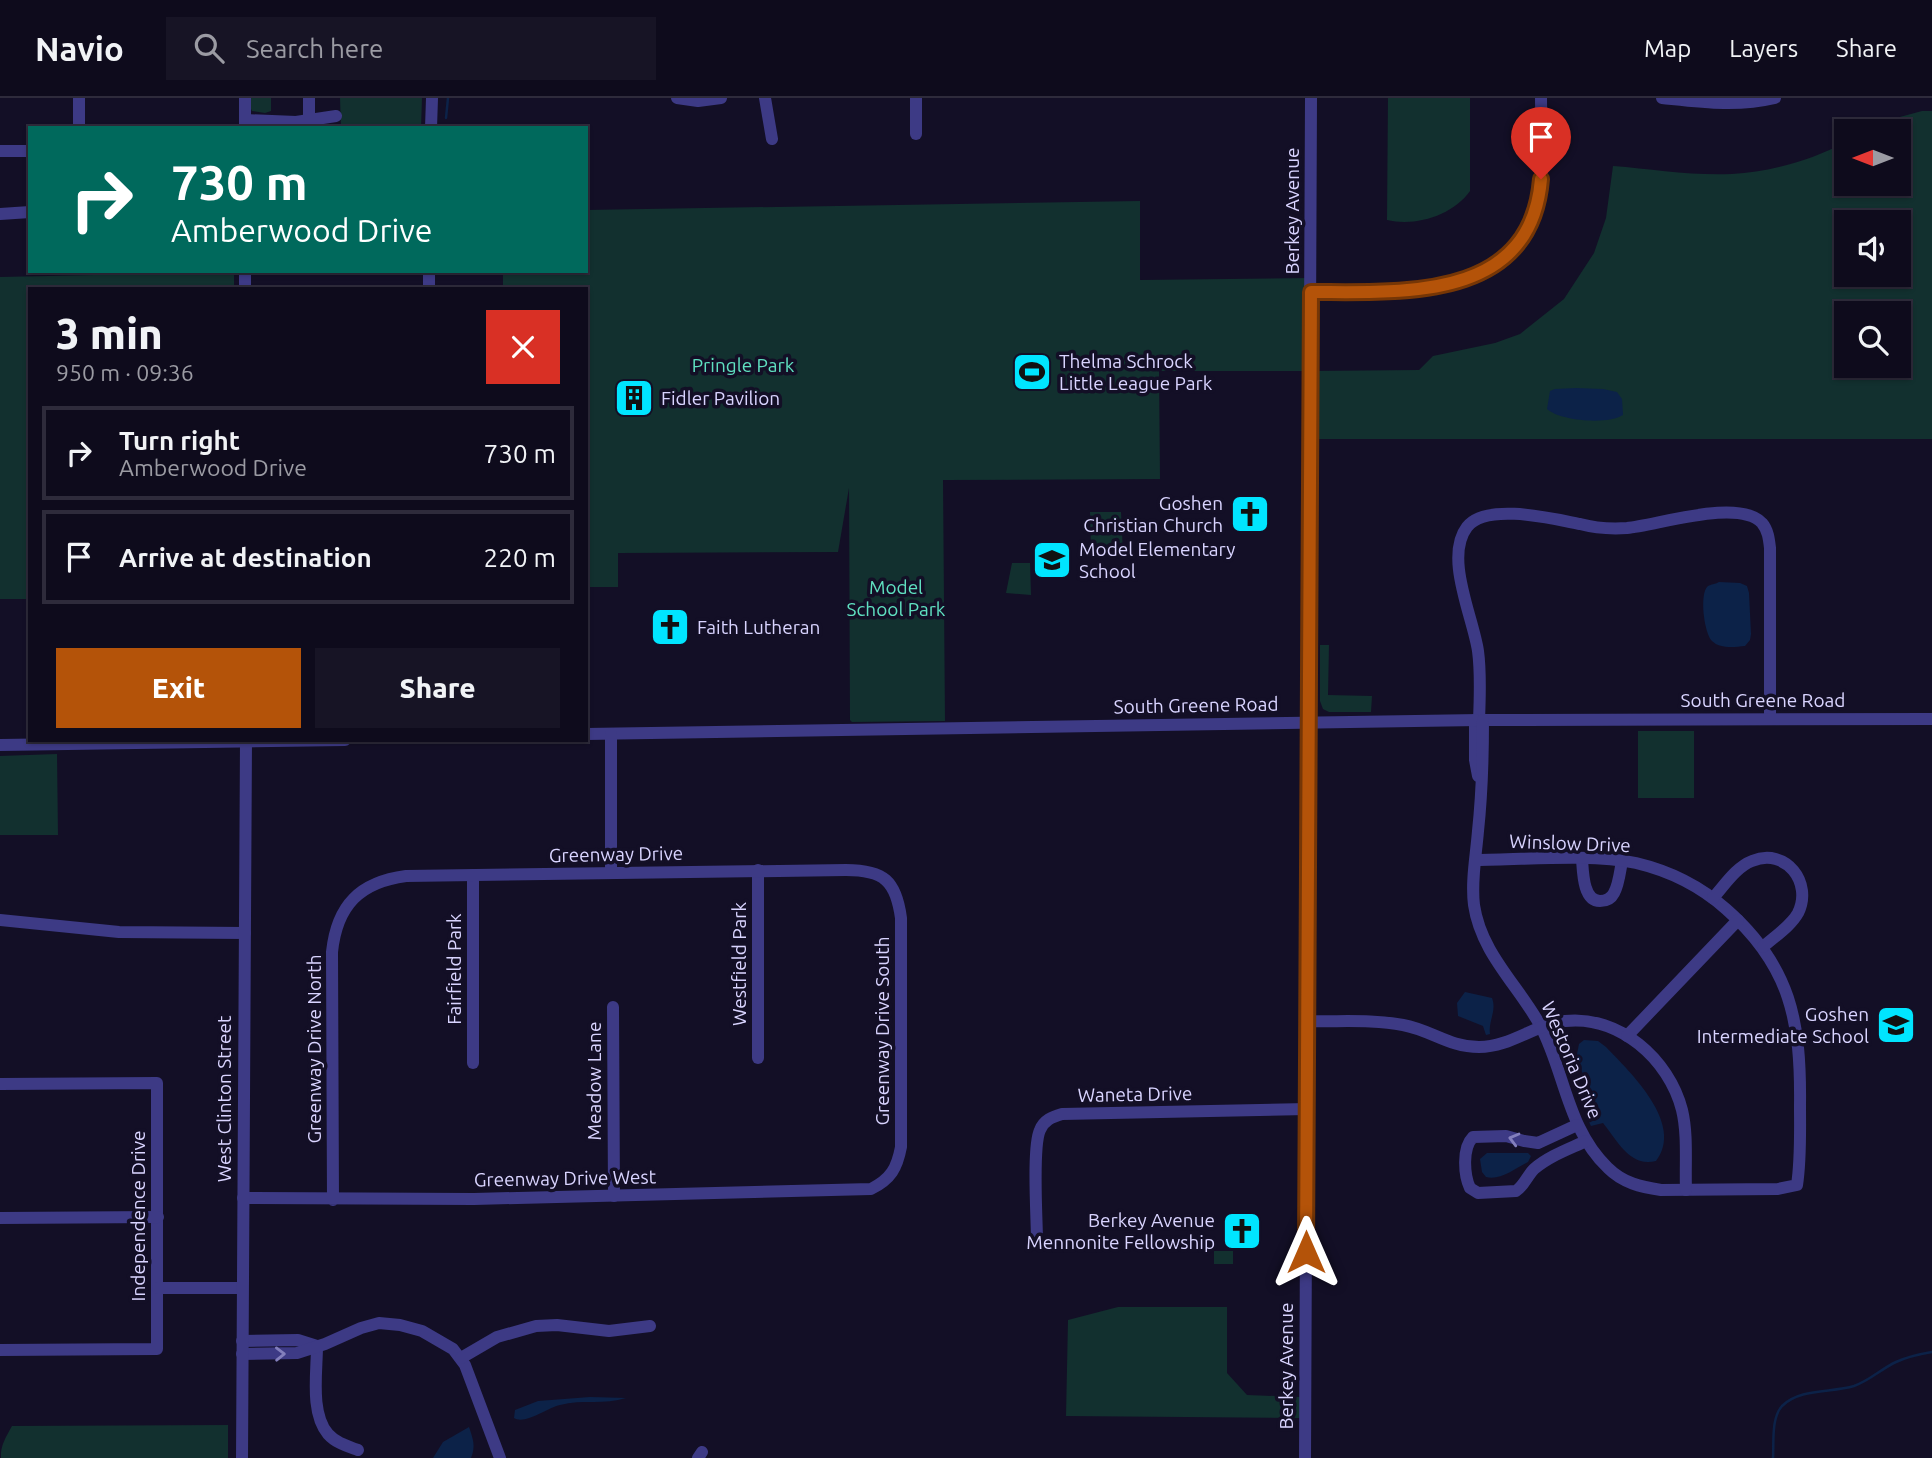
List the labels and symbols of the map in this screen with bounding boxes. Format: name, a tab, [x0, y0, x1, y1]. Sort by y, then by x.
pin	[1511, 107, 1571, 179]
north arrow	[1834, 119, 1911, 196]
street label: Berkey Avenue	[1281, 147, 1303, 275]
place label: Thelma Schrock Little League Park	[1059, 350, 1213, 394]
sports icon: Thelma Schrock Little League Park	[1011, 351, 1053, 393]
park label: Pringle Park	[692, 354, 795, 376]
building icon: Fidler Pavilion	[613, 377, 655, 419]
place label: Fidler Pavilion	[661, 387, 780, 409]
place label: Goshen Christian Church	[1083, 492, 1223, 536]
church icon: Goshen Christian Church	[1229, 493, 1271, 535]
place label: Model Elementary School	[1079, 538, 1235, 582]
school or university icon: Model Elementary School	[1031, 539, 1073, 581]
park label: Model School Park	[847, 576, 946, 620]
church icon: Faith Lutheran	[649, 606, 691, 648]
place label: Faith Lutheran	[697, 616, 820, 638]
street label: South Greene Road	[1681, 689, 1845, 711]
street label: South Greene Road	[1113, 693, 1279, 717]
street label: Winslow Drive	[1509, 830, 1631, 856]
street label: Greenway Drive	[549, 842, 683, 866]
street label: Westfield Park	[728, 902, 750, 1026]
street label: Fairfield Park	[443, 913, 465, 1025]
street label: Greenway Drive South	[871, 936, 893, 1126]
street label: Greenway Drive North	[303, 954, 325, 1144]
street label: Westoria Drive	[1537, 998, 1607, 1122]
place label: Goshen Intermediate School	[1697, 1003, 1869, 1047]
school or university icon: Goshen Intermediate School	[1875, 1004, 1917, 1046]
street label: West Clinton Street	[213, 1015, 235, 1182]
street label: Meadow Lane	[583, 1022, 605, 1140]
street label: Waneta Drive	[1077, 1082, 1193, 1106]
street label: Independence Drive	[127, 1131, 149, 1301]
one-way arrow	[1508, 1132, 1520, 1147]
street label: Greenway Drive West	[474, 1165, 657, 1191]
place label: Berkey Avenue Mennonite Fellowship	[1026, 1209, 1215, 1253]
church icon: Berkey Avenue Mennonite Fellowship	[1221, 1210, 1263, 1252]
position arrow	[1269, 1215, 1343, 1289]
street label: Berkey Avenue	[1275, 1302, 1297, 1430]
one-way arrow	[275, 1346, 286, 1361]

